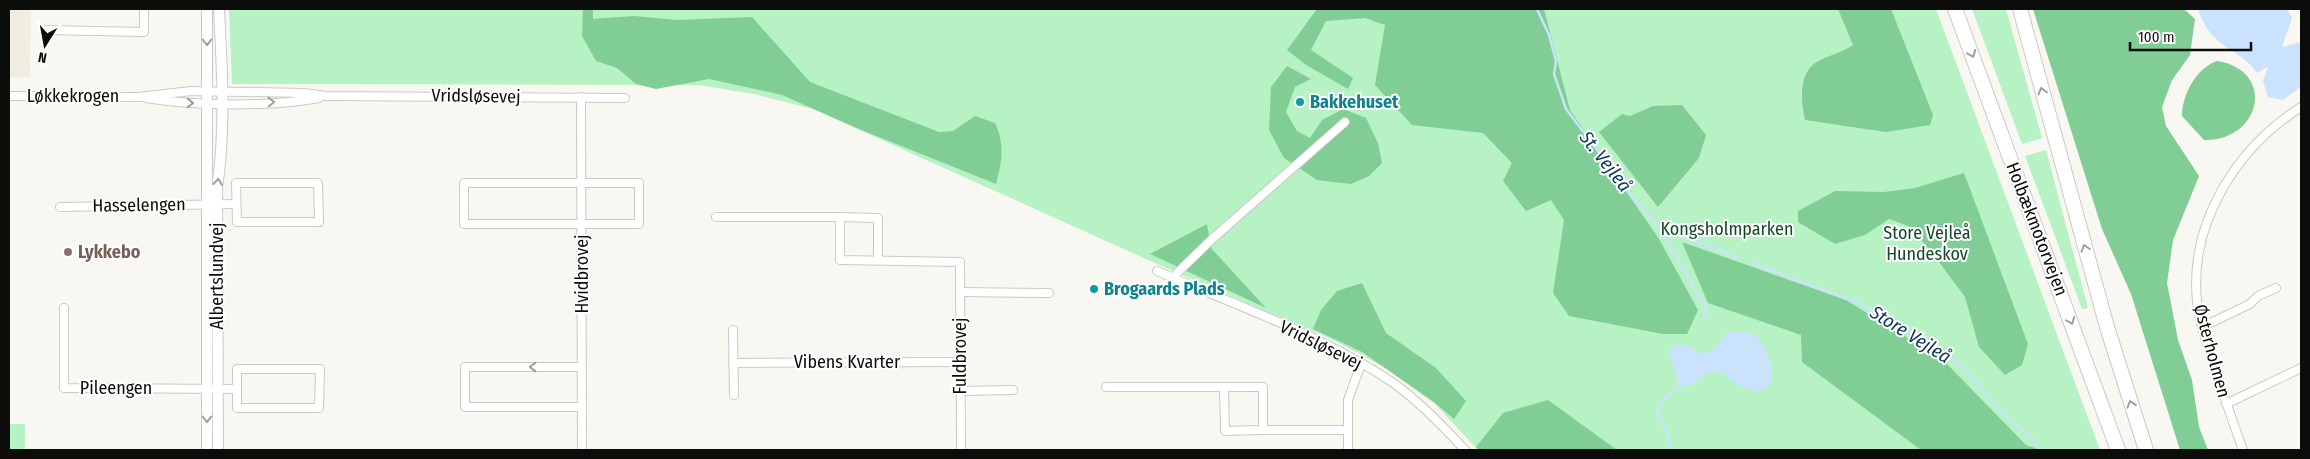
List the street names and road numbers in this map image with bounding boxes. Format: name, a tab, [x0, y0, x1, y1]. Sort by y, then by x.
street label: Vridsløsevej	[431, 84, 521, 108]
street label: Løkkekrogen	[27, 85, 119, 107]
street label: Holbækmotorvejen	[2001, 159, 2073, 299]
street label: Hasselengen	[92, 193, 186, 217]
street label: Albertslundvej	[206, 222, 228, 330]
street label: Hvidbrovej	[571, 234, 593, 314]
street label: Østerholmen	[2189, 302, 2235, 400]
street label: Vridsløsevej	[1276, 316, 1366, 374]
street label: Fuldbrovej	[949, 317, 971, 395]
street label: Vibens Kvarter	[794, 351, 901, 373]
street label: Pileengen	[80, 377, 152, 399]

